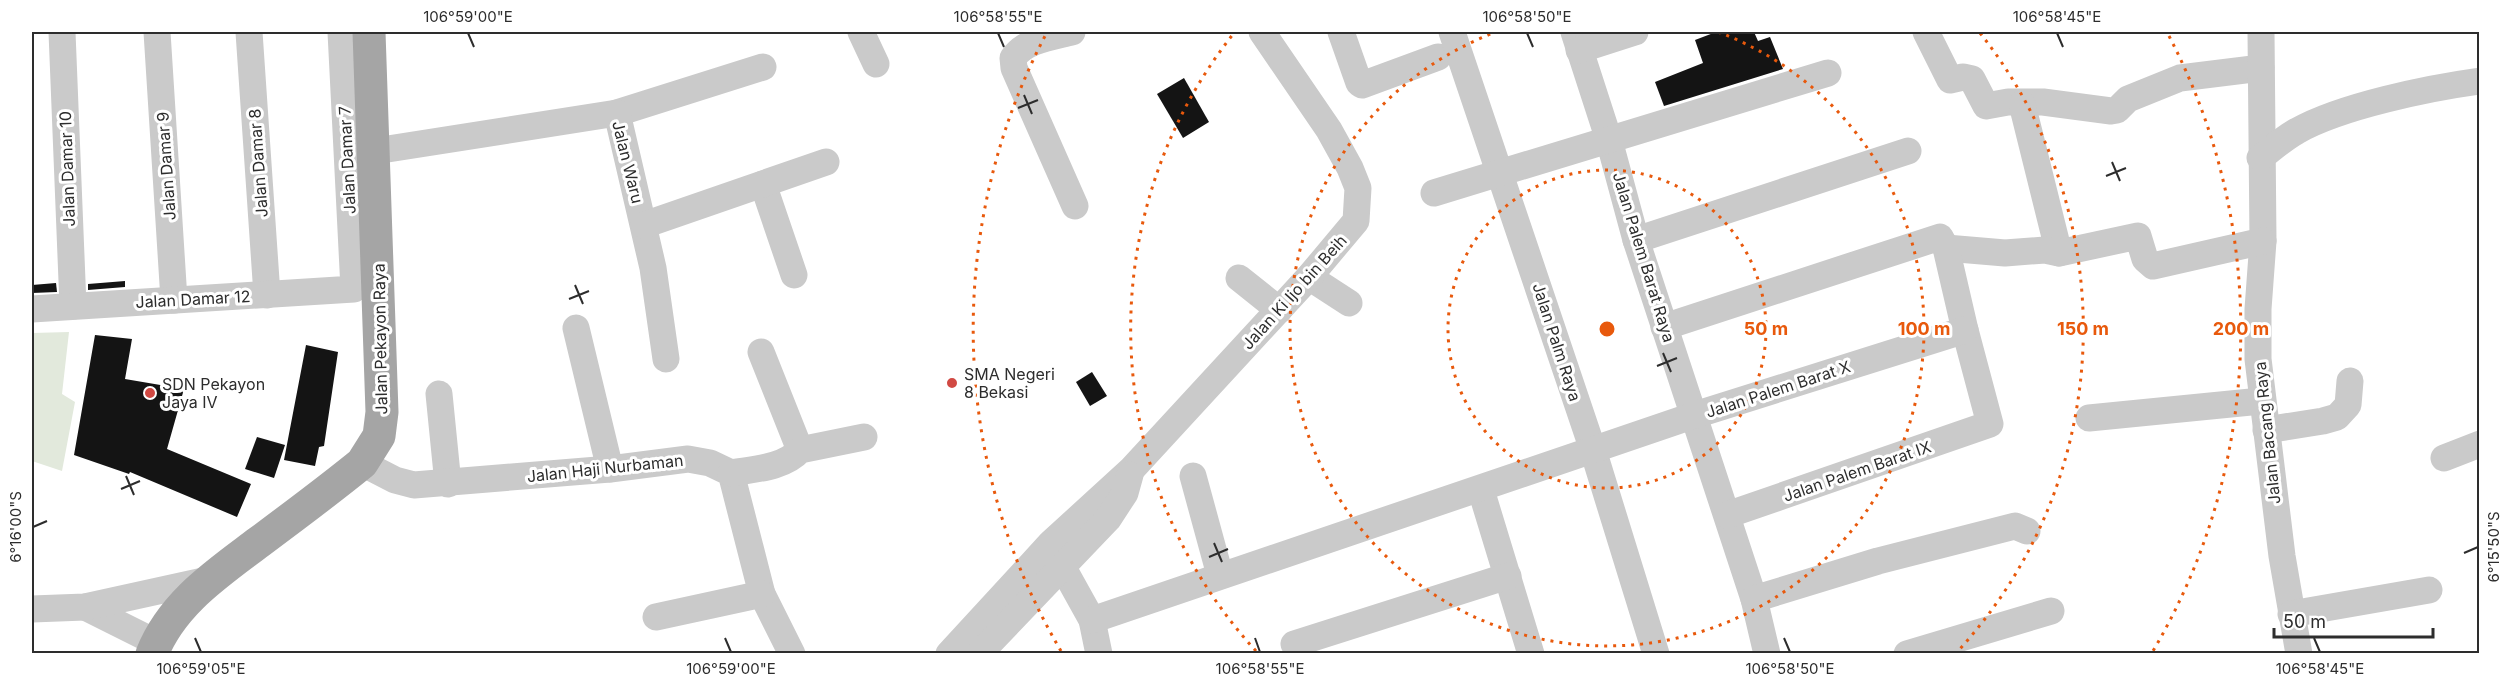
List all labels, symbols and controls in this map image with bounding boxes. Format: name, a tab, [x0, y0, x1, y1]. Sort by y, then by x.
text: 106°59'00"E	[423, 7, 513, 26]
text: 106°58'55"E	[954, 7, 1042, 26]
text: 106°58'50"E	[1482, 7, 1572, 26]
text: 106°58'45"E	[2013, 7, 2101, 26]
street label: Jalan Damar 7	[334, 106, 360, 214]
street label: Jalan Damar 8	[244, 108, 272, 218]
street label: Jalan Damar 10	[55, 111, 79, 227]
street label: Jalan Damar 9	[152, 111, 180, 221]
street label: Jalan Waru	[608, 119, 648, 205]
street label: Jalan Palem Barat Raya	[1609, 169, 1679, 345]
street label: Jalan Ki Ijo bin Beih	[1237, 231, 1351, 353]
street label: Jalan Pekayon Raya	[369, 263, 391, 415]
street label: Jalan Palm Raya	[1528, 280, 1586, 404]
street label: Jalan Damar 12	[135, 286, 251, 312]
text: 50 m	[1744, 318, 1788, 339]
text: 100 m	[1898, 318, 1950, 339]
text: 150 m	[2057, 318, 2109, 339]
text: 200 m	[2213, 318, 2269, 339]
centre of rings	[1597, 319, 1617, 339]
street label: Jalan Palem Barat X	[1703, 356, 1853, 422]
street label: Jalan Bacang Raya	[2250, 361, 2284, 505]
place label: SMA Negeri 8 Bekasi	[964, 364, 1055, 402]
place label: SDN Pekayon Jaya IV	[162, 374, 265, 412]
marker: SMA Negeri 8 Bekasi	[945, 376, 959, 390]
marker: SDN Pekayon Jaya IV	[143, 386, 157, 400]
street label: Jalan Palem Barat IX	[1780, 436, 1934, 506]
street label: Jalan Haji Nurbaman	[526, 450, 684, 486]
text: 6°16'00"S	[6, 491, 25, 563]
text: 6°15'50"S	[2484, 511, 2503, 583]
scale bar	[2274, 601, 2433, 639]
text: 50 m	[2283, 611, 2326, 632]
text: 106°59'05"E	[156, 659, 246, 678]
text: 106°59'00"E	[686, 659, 776, 678]
text: 106°58'55"E	[1216, 659, 1304, 678]
text: 106°58'50"E	[1745, 659, 1835, 678]
text: 106°58'45"E	[2276, 659, 2364, 678]

